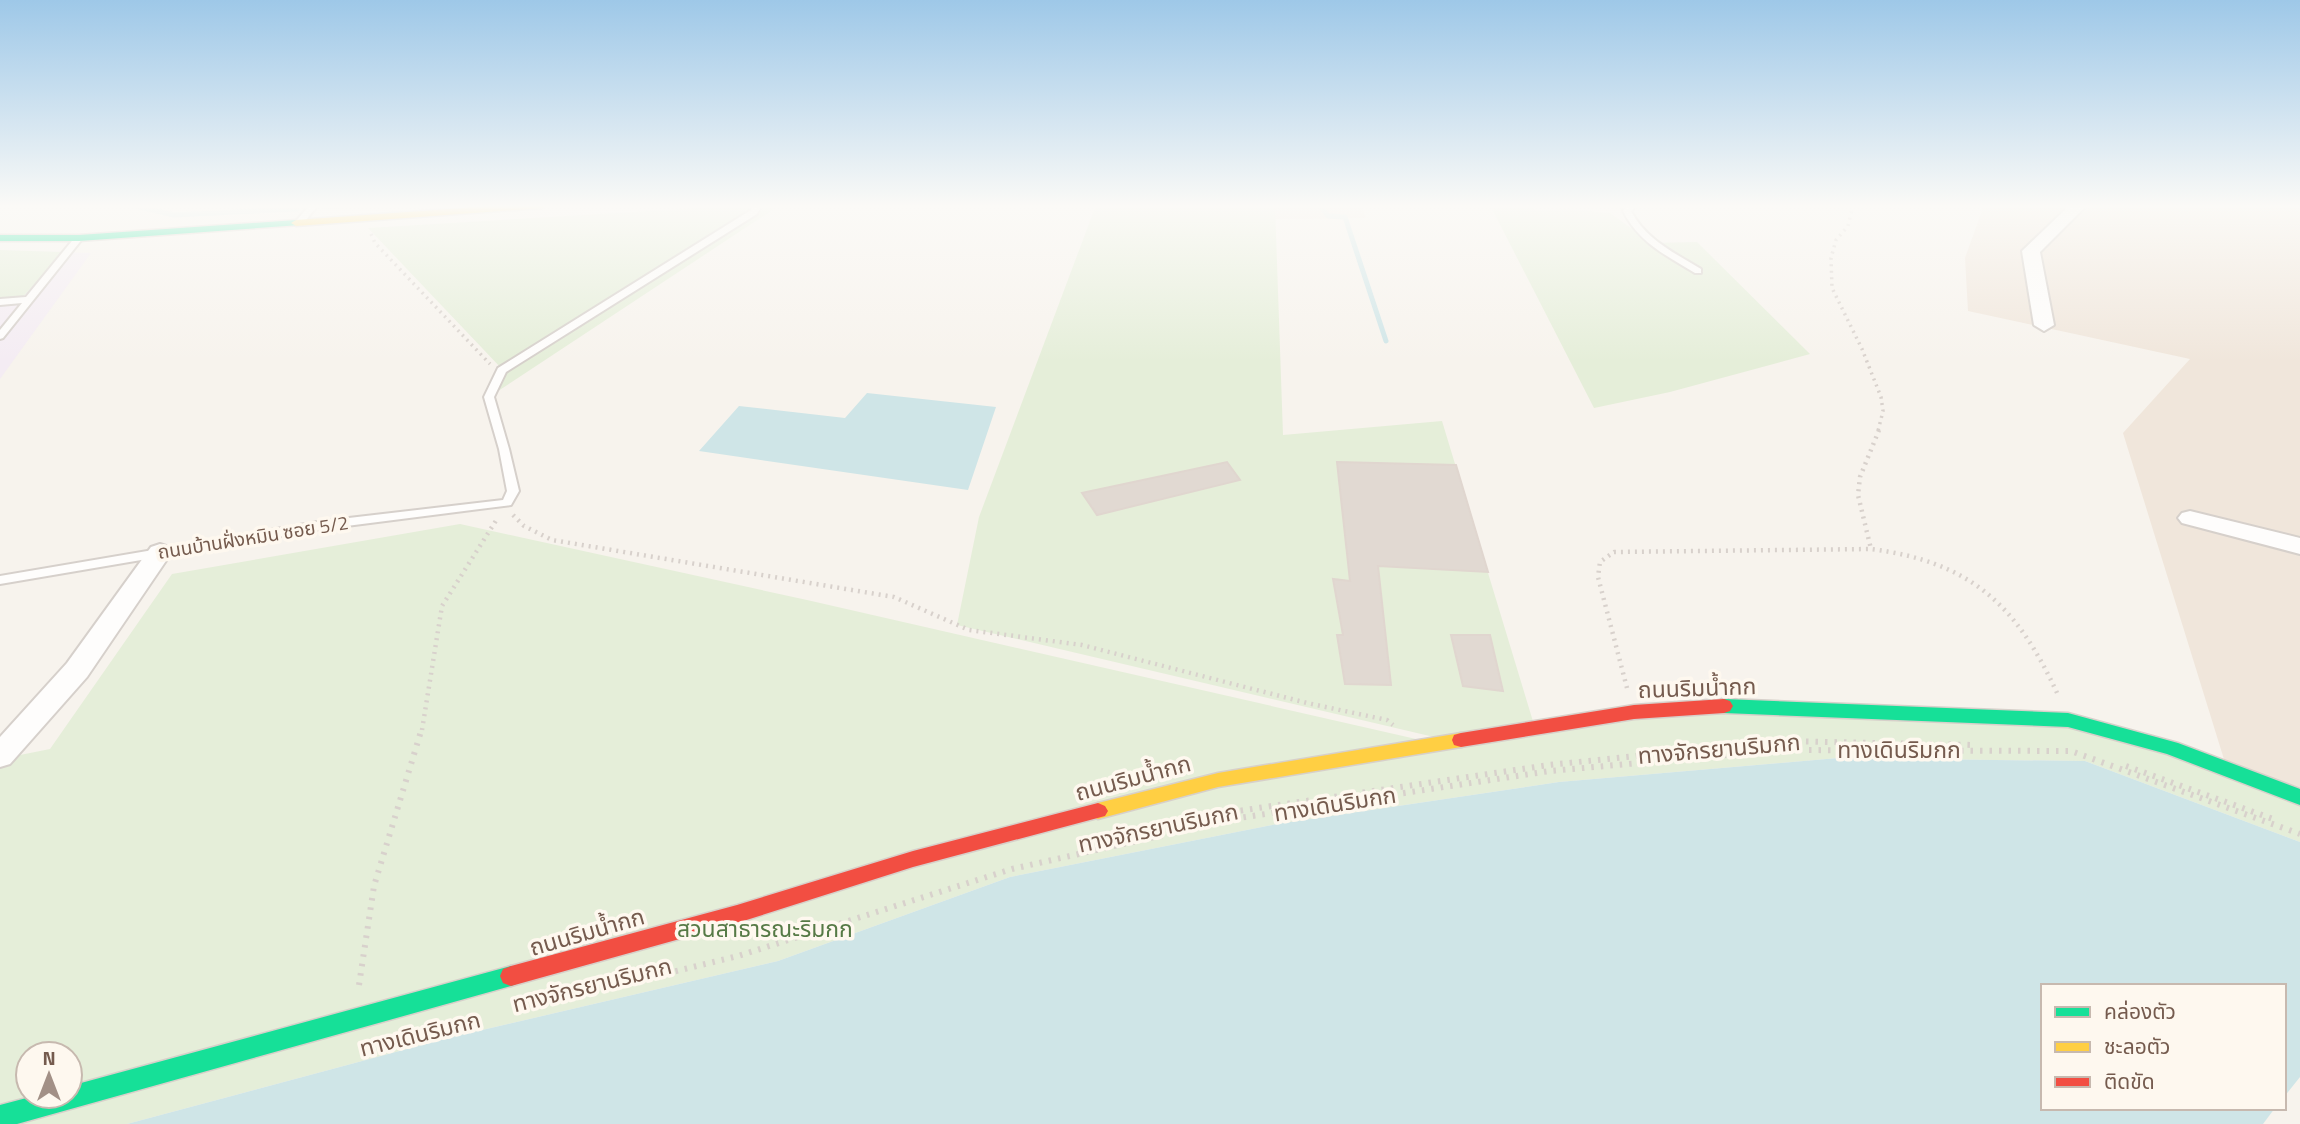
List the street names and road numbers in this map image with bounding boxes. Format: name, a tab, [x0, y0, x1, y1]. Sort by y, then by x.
street label: ถนนบ้านฝั่งหมิน ซอย 5/2	[155, 507, 350, 566]
street label: ถนนริมน้ำกก	[1637, 668, 1757, 707]
street label: ทางจักรยานริมกก	[1636, 724, 1802, 773]
street label: ทางเดินริมกก	[1837, 732, 1961, 767]
street label: ถนนริมน้ำกก	[1071, 745, 1195, 810]
street label: ทางเดินริมกก	[1271, 777, 1399, 830]
street label: ทางจักรยานริมกก	[1075, 793, 1241, 862]
street label: ถนนริมน้ำกก	[525, 898, 649, 965]
street label: ทางจักรยานริมกก	[509, 948, 675, 1021]
street label: ทางเดินริมกก	[356, 1002, 484, 1065]

